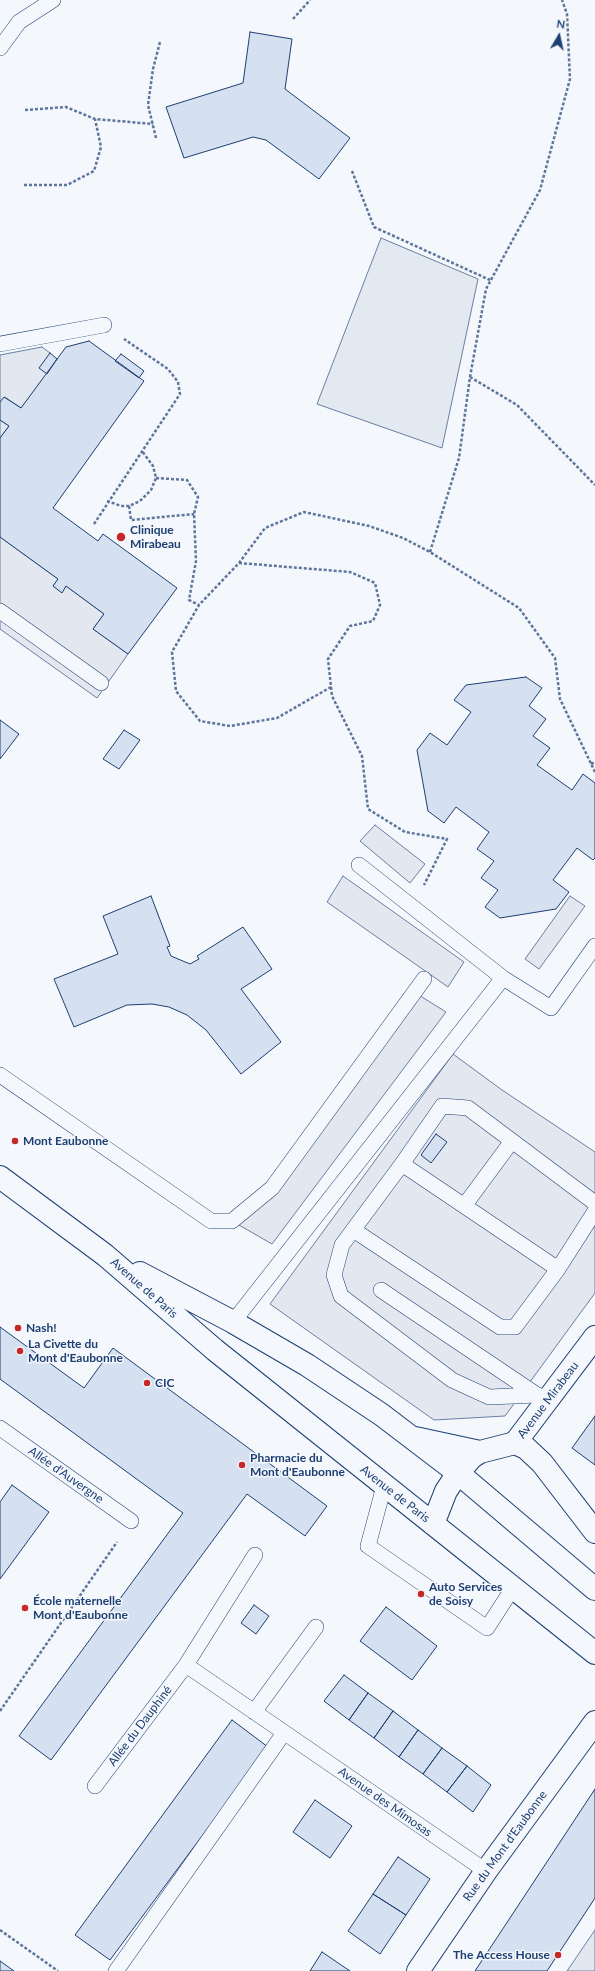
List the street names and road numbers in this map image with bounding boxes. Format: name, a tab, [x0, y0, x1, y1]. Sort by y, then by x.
street label: Avenue de Paris	[107, 1255, 181, 1321]
street label: Avenue Mirabeau	[514, 1359, 582, 1441]
street label: Allée d'Auvergne	[26, 1444, 106, 1506]
street label: Avenue de Paris	[357, 1462, 433, 1526]
street label: Allée du Dauphiné	[105, 1683, 175, 1769]
street label: Avenue des Mimosas	[335, 1764, 435, 1840]
street label: Rue du Mont d'Eaubonne	[460, 1788, 550, 1904]

